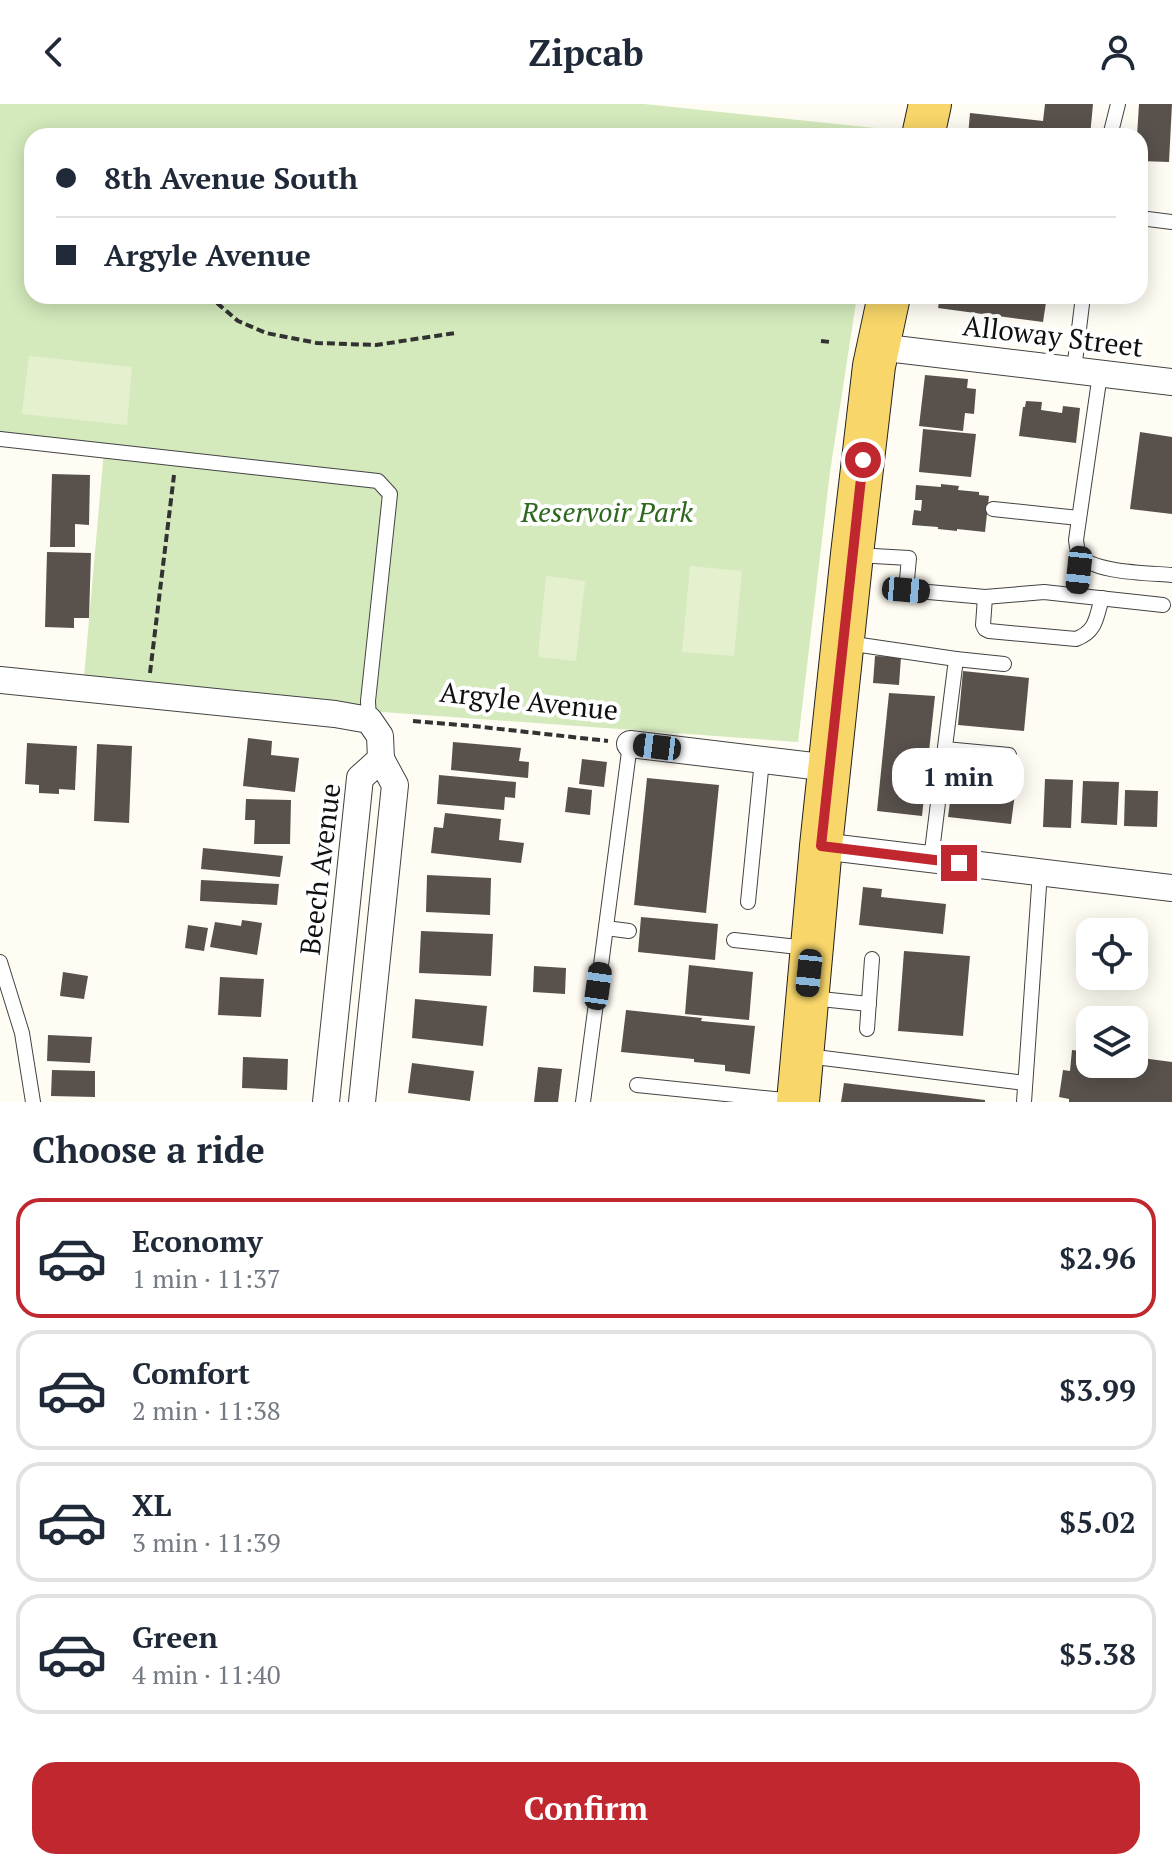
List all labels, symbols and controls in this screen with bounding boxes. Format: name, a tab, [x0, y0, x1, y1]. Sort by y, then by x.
text: Zipcab	[528, 29, 644, 76]
icon: back	[32, 30, 76, 74]
icon: person	[1096, 30, 1140, 74]
text: 8th Avenue South	[104, 158, 358, 198]
text: Argyle Avenue	[104, 235, 311, 275]
street label: Alloway Street	[961, 306, 1146, 365]
route start	[845, 442, 881, 478]
park label: Reservoir Park	[520, 493, 694, 530]
car	[1065, 545, 1093, 595]
car	[881, 576, 931, 604]
street label: Argyle Avenue	[438, 673, 620, 728]
car	[632, 732, 682, 762]
callout: 1 min	[893, 747, 1025, 803]
text: 1 min	[922, 759, 994, 793]
street label: Beech Avenue	[291, 781, 348, 957]
route end	[941, 845, 977, 881]
map controls	[1076, 918, 1148, 1078]
button: locate	[1076, 918, 1148, 990]
car	[795, 948, 823, 998]
car	[583, 961, 613, 1011]
button: layers	[1076, 1006, 1148, 1078]
text: Choose a ride	[32, 1126, 265, 1173]
text: Economy	[132, 1221, 263, 1261]
icon: car	[36, 1222, 108, 1294]
text: $2.96	[1059, 1238, 1136, 1278]
text: 1 min · 11:37	[132, 1261, 281, 1295]
text: Comfort	[132, 1353, 250, 1393]
icon: car	[36, 1354, 108, 1426]
text: $3.99	[1059, 1370, 1136, 1410]
text: 2 min · 11:38	[132, 1393, 281, 1427]
text: XL	[132, 1485, 171, 1525]
icon: car	[36, 1486, 108, 1558]
text: $5.02	[1059, 1502, 1136, 1542]
text: 3 min · 11:39	[132, 1525, 281, 1559]
text: Green	[132, 1617, 218, 1657]
icon: car	[36, 1618, 108, 1690]
text: $5.38	[1059, 1634, 1136, 1674]
text: 4 min · 11:40	[132, 1657, 281, 1691]
button: Confirm	[32, 1762, 1140, 1854]

